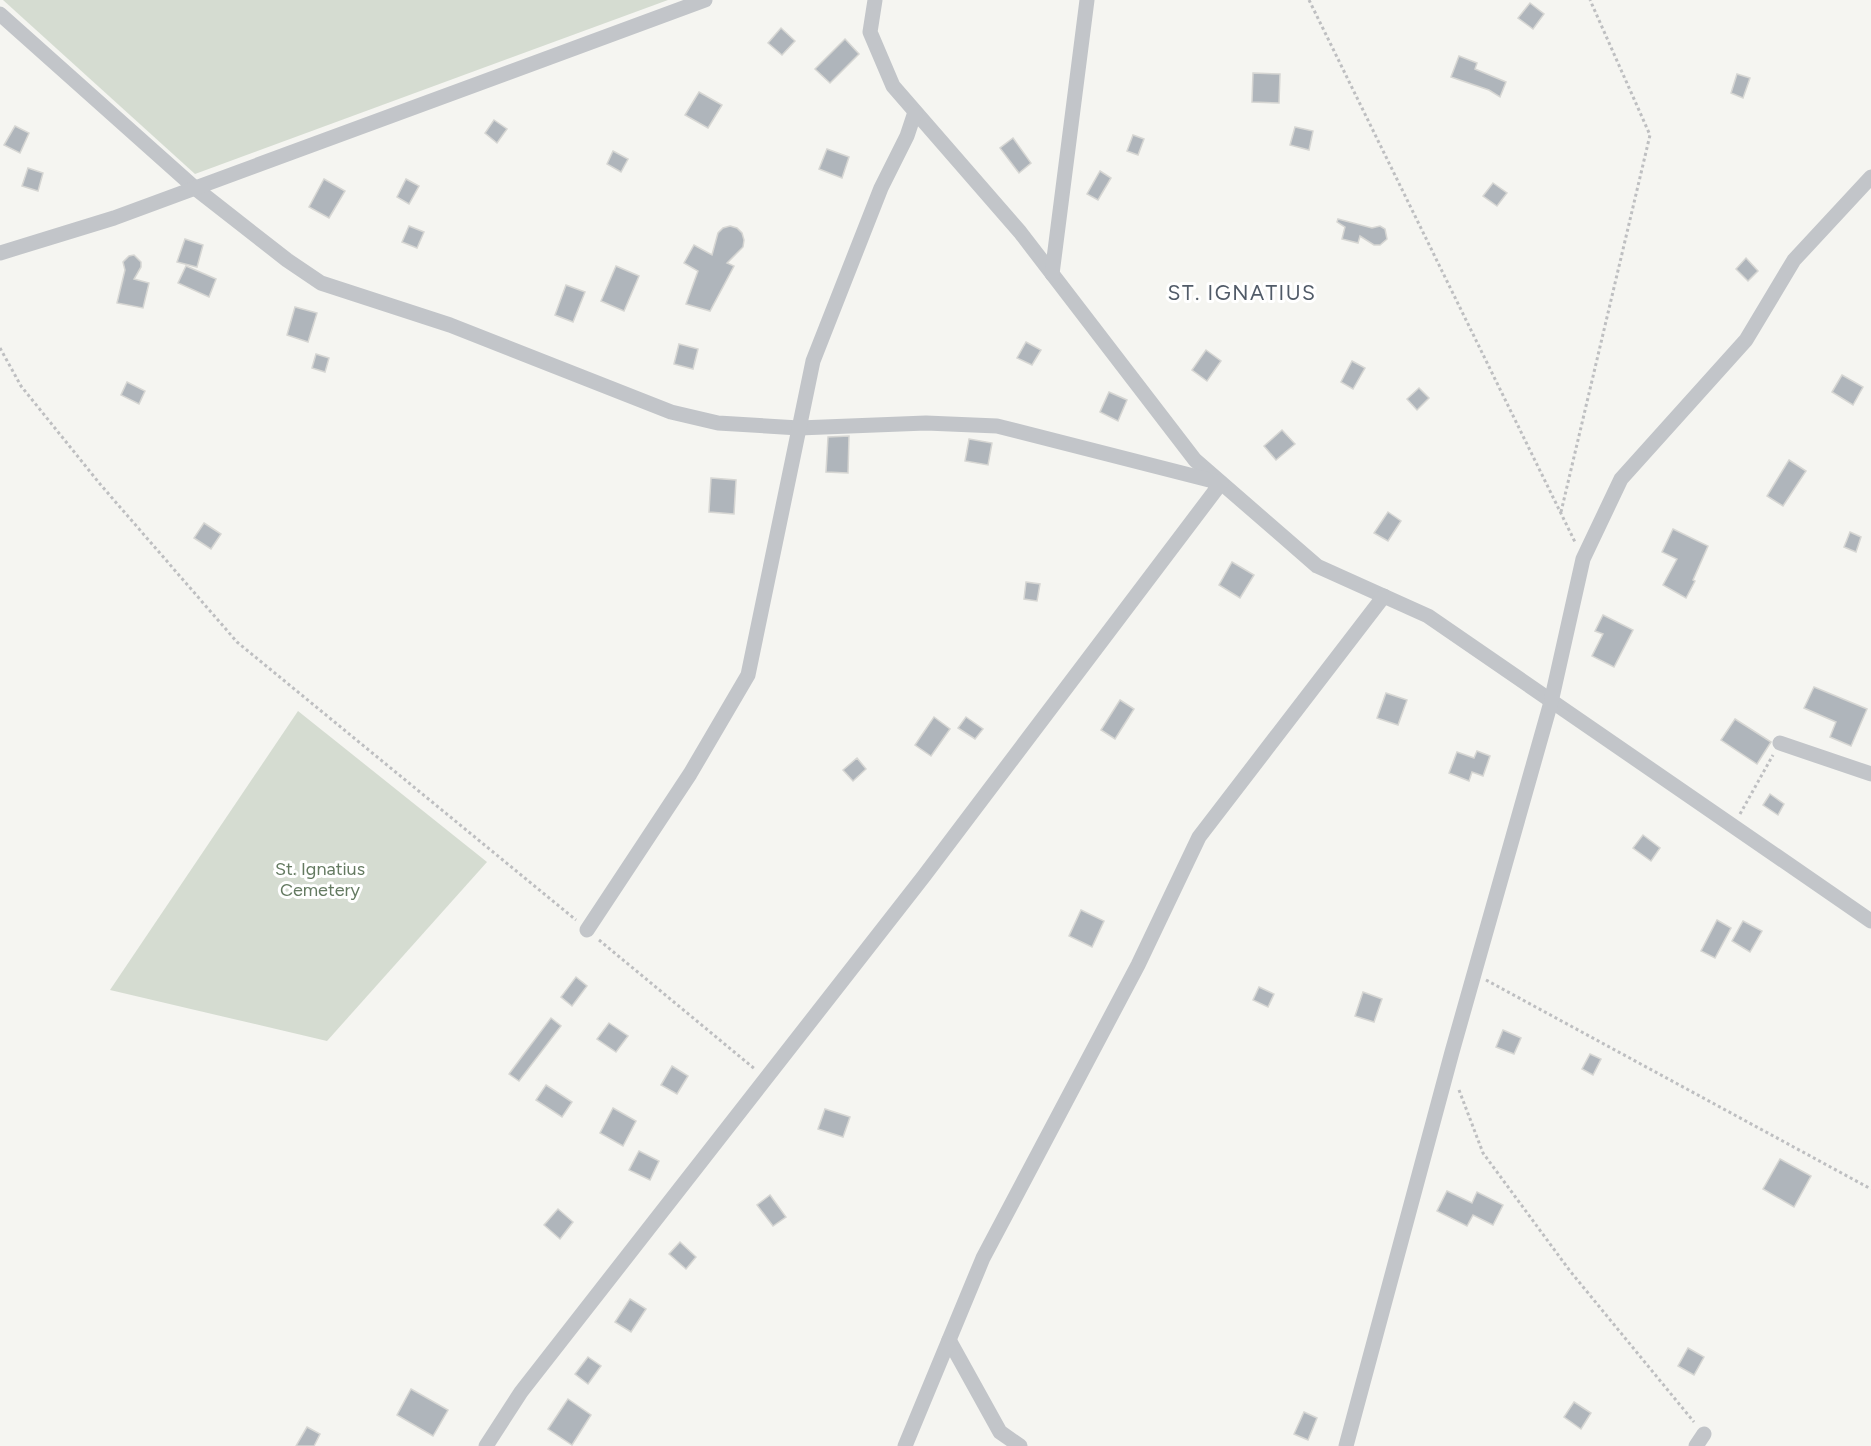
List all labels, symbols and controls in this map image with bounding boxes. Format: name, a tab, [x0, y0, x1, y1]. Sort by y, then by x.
district label: ST. IGNATIUS	[1168, 280, 1316, 305]
park label: St. Ignatius Cemetery	[275, 858, 365, 901]

